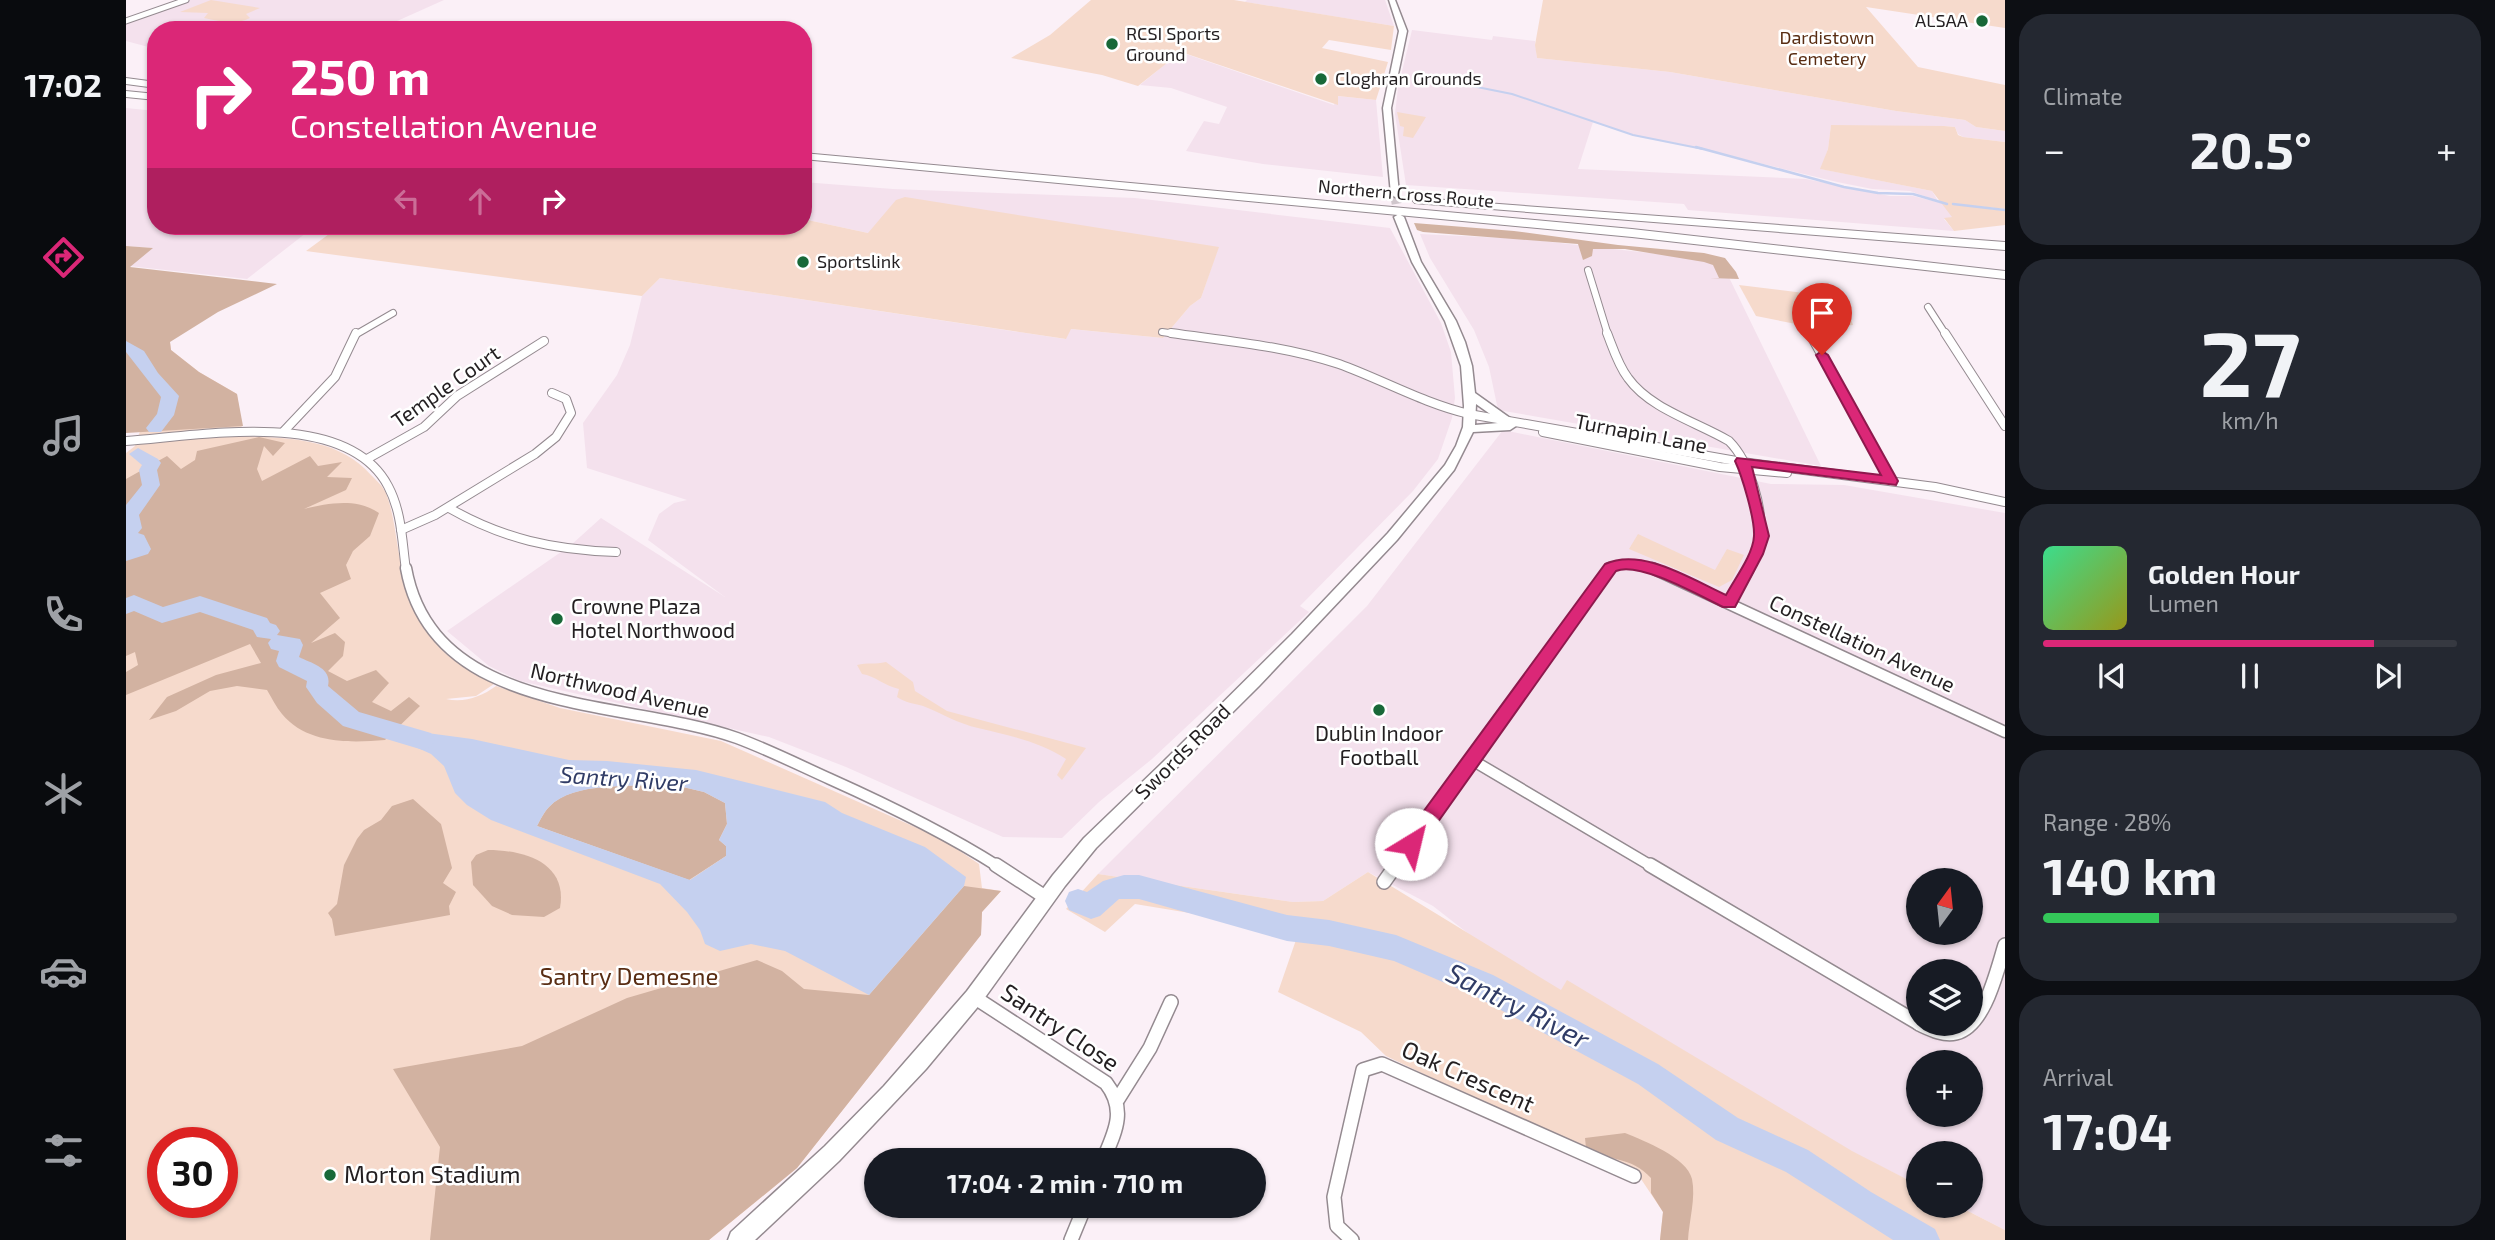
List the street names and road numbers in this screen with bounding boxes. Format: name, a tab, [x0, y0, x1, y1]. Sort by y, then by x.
street label: Northern Cross Route	[1317, 174, 1495, 212]
street label: Temple Court	[386, 339, 504, 432]
street label: Turnapin Lane	[1573, 407, 1710, 458]
street label: Constellation Avenue	[1766, 589, 1959, 697]
street label: Northwood Avenue	[528, 657, 712, 722]
street label: Swords Road	[1129, 698, 1235, 804]
street label: Santry Close	[996, 977, 1125, 1077]
street label: Oak Crescent	[1398, 1033, 1539, 1118]

